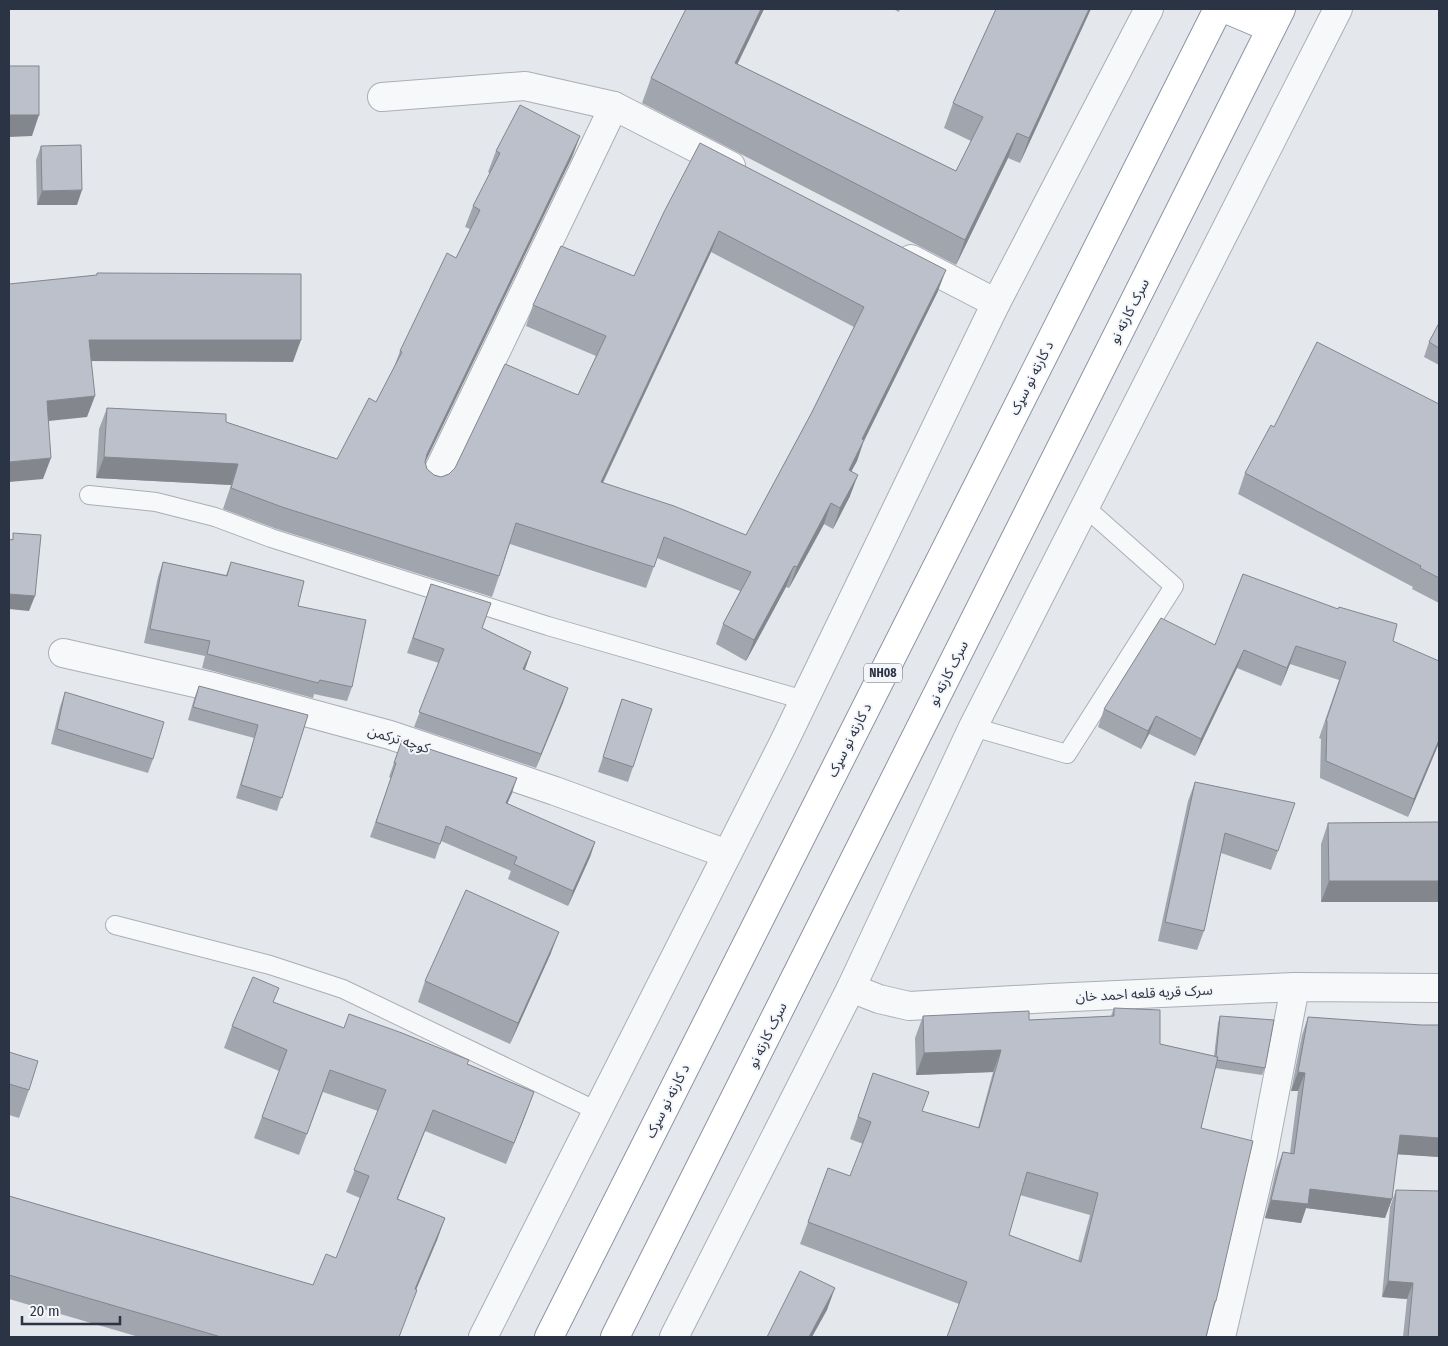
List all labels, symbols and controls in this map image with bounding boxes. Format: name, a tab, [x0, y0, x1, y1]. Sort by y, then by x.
street label: سرک کارته نو	[1106, 276, 1153, 347]
street label: د کارته نو سړک	[1006, 338, 1057, 418]
street label: سرک کارته نو	[925, 638, 972, 709]
road number: NH08	[864, 664, 902, 682]
street label: د کارته نو سړک	[824, 700, 875, 780]
street label: کوچه ترکمن	[365, 722, 432, 758]
street label: سرک قریه قلعه احمد خان	[1075, 981, 1213, 1006]
street label: سرک کارته نو	[744, 1000, 791, 1071]
street label: د کارته نو سړک	[642, 1061, 693, 1141]
scale bar	[22, 1294, 120, 1326]
text: 20 m	[30, 1302, 60, 1320]

